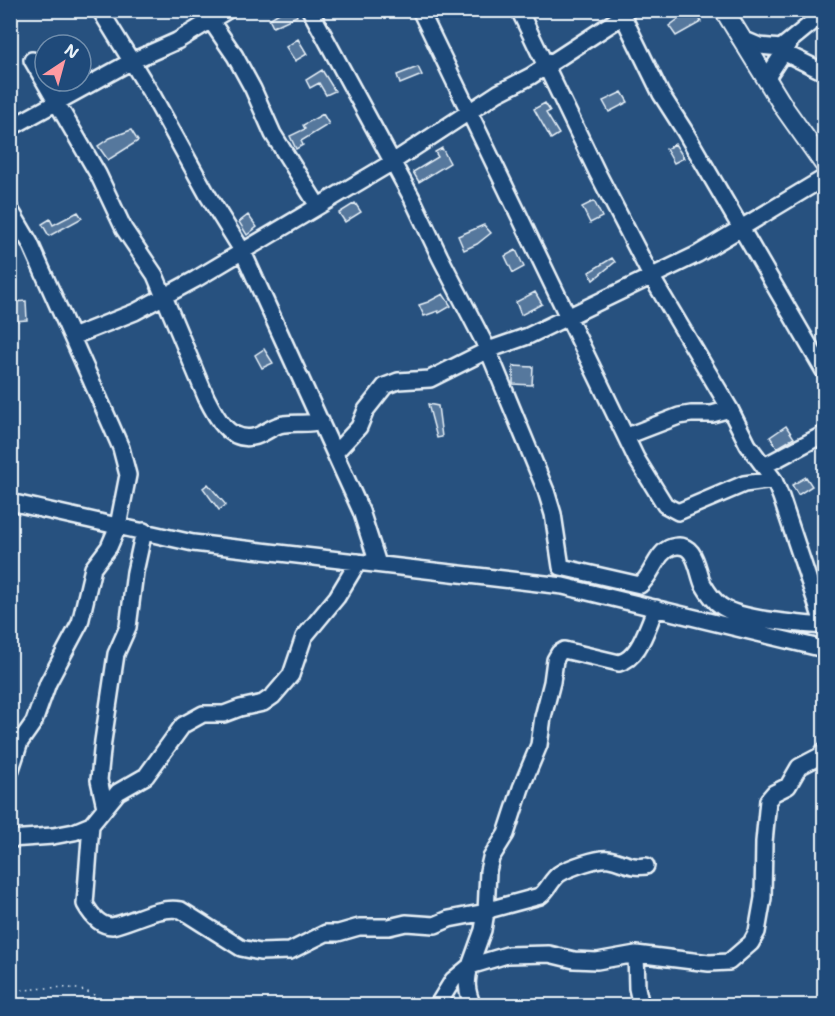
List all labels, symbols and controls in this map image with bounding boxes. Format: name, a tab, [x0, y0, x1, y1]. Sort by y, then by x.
north arrow	[33, 33, 93, 93]
text: N	[60, 39, 83, 63]

